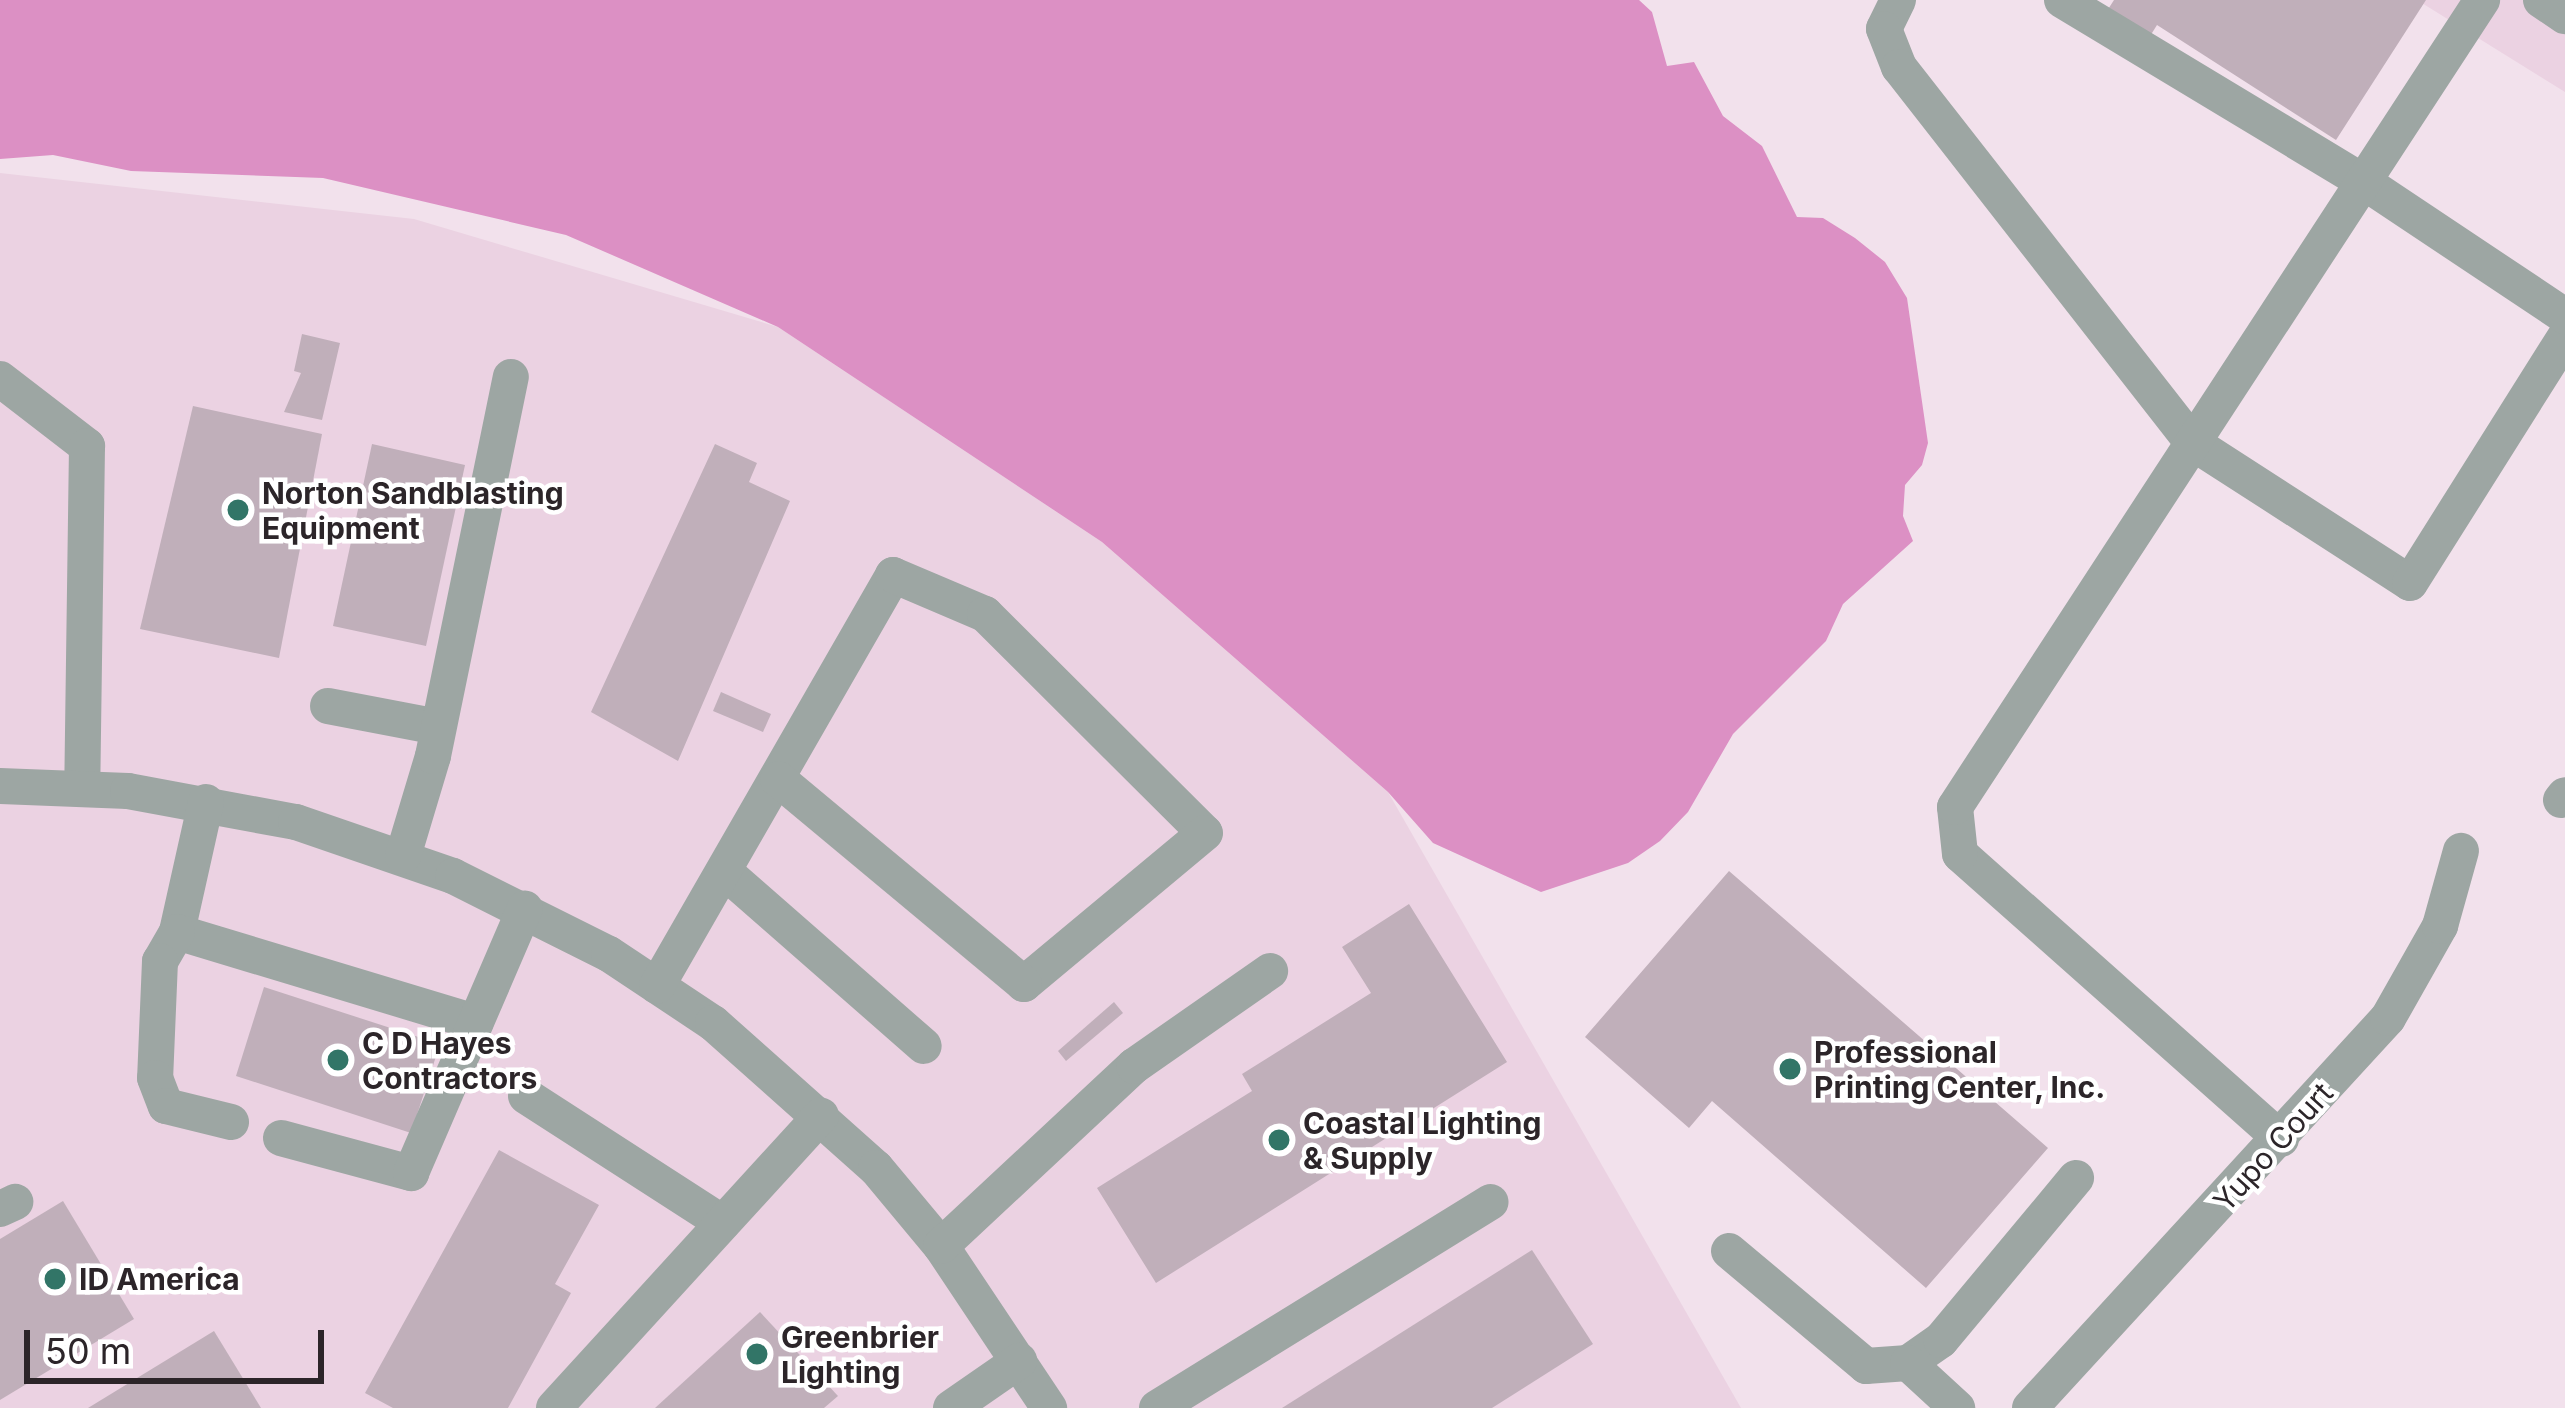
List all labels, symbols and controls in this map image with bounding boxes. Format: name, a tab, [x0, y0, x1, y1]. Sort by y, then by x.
place label: Norton Sandblasting Equipment	[262, 475, 564, 546]
marker: Norton Sandblasting Equipment	[225, 497, 251, 523]
place label: C D Hayes Contractors	[362, 1025, 537, 1096]
place label: Professional Printing Center, Inc.	[1814, 1034, 2106, 1104]
marker: C D Hayes Contractors	[325, 1047, 351, 1073]
marker: Professional Printing Center, Inc.	[1777, 1056, 1803, 1082]
street label: Yupo Court	[2206, 1075, 2340, 1219]
place label: Coastal Lighting & Supply	[1303, 1105, 1541, 1176]
marker: Coastal Lighting & Supply	[1266, 1127, 1292, 1153]
place label: ID America	[79, 1261, 240, 1297]
marker: ID America	[42, 1266, 68, 1292]
scale bar	[30, 1306, 330, 1380]
place label: Greenbrier Lighting	[781, 1319, 939, 1390]
text: 50 m	[45, 1329, 131, 1373]
marker: Greenbrier Lighting	[744, 1341, 770, 1367]

